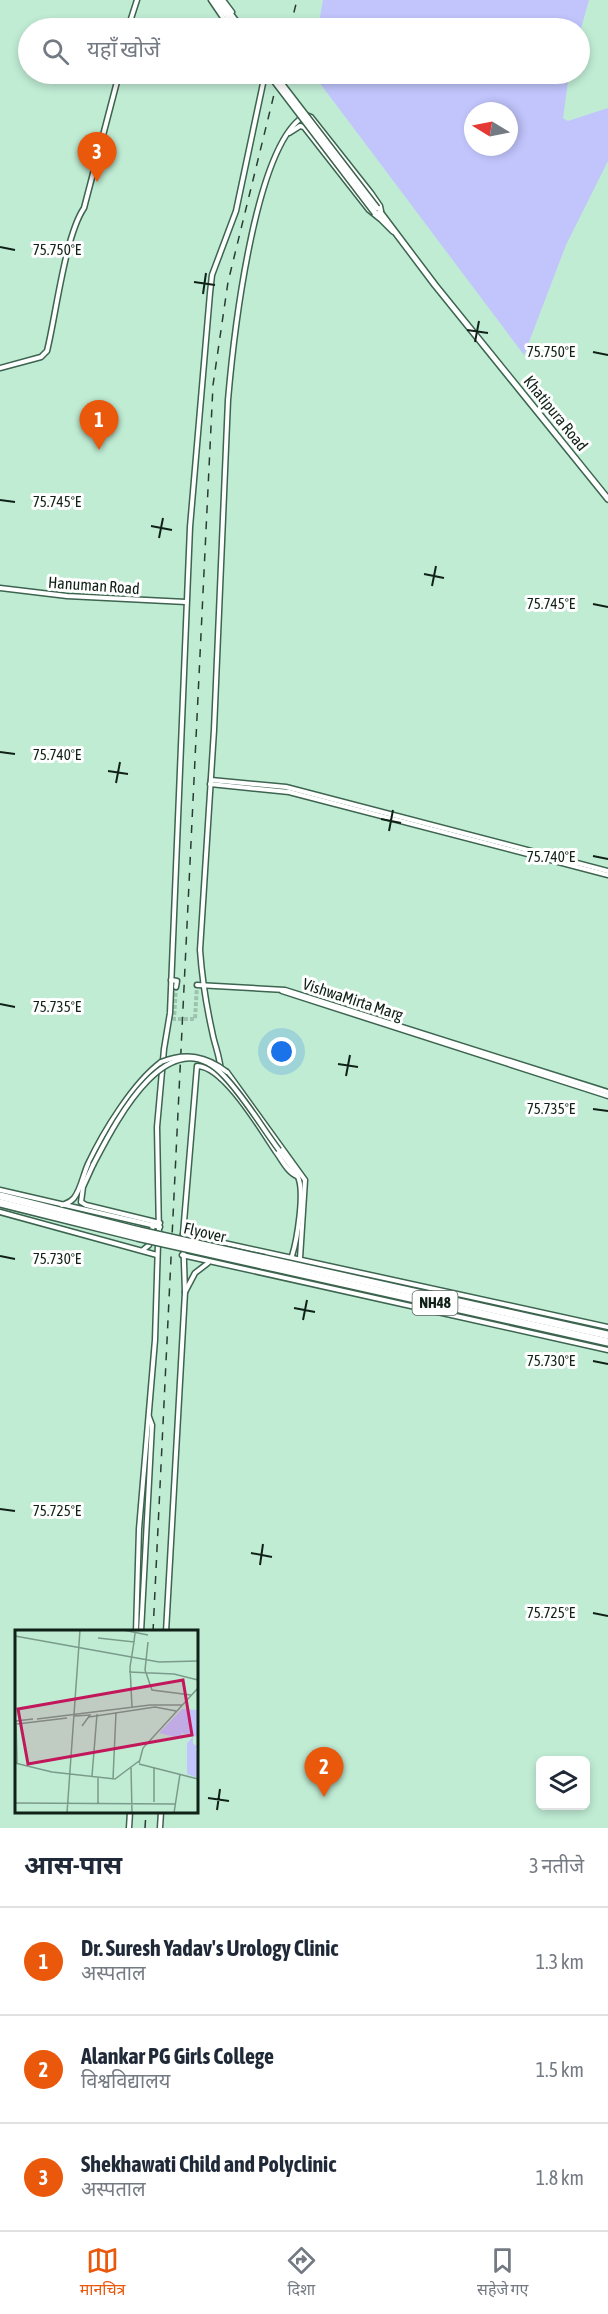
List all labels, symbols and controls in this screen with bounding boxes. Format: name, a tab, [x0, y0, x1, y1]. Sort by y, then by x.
search box	[18, 18, 590, 84]
icon: search	[39, 35, 72, 68]
text: यहाँ खोजें	[87, 36, 160, 62]
north arrow	[464, 102, 518, 156]
pin: 3	[78, 132, 116, 182]
text: 75.750°E	[33, 241, 82, 258]
text: 75.750°E	[527, 343, 576, 360]
street label: Khatipura Road	[520, 372, 592, 455]
pin: 1	[80, 400, 118, 450]
text: 75.745°E	[33, 493, 82, 510]
street label: Hanuman Road	[48, 573, 140, 597]
text: 75.745°E	[527, 595, 576, 612]
text: 75.740°E	[33, 746, 82, 763]
text: 75.740°E	[527, 848, 576, 865]
street label: VishwaMirta Marg	[300, 974, 405, 1025]
text: 75.735°E	[33, 998, 82, 1015]
your location	[267, 1037, 296, 1066]
text: 75.735°E	[527, 1100, 576, 1117]
street label: Flyover	[182, 1218, 228, 1247]
text: 75.730°E	[33, 1250, 82, 1267]
road number: NH48	[412, 1291, 458, 1315]
text: 75.730°E	[527, 1352, 576, 1369]
text: 75.725°E	[33, 1502, 82, 1519]
text: 75.725°E	[527, 1604, 576, 1621]
inset map	[15, 1630, 198, 1813]
pin: 2	[304, 1748, 344, 1797]
map controls	[536, 1756, 590, 1810]
button: layers	[536, 1756, 590, 1810]
text: आस-पास	[24, 1850, 122, 1880]
text: 3 नतीजे	[529, 1854, 584, 1877]
text: Dr. Suresh Yadav's Urology Clinic	[81, 1935, 338, 1961]
text: 1	[39, 1950, 48, 1973]
text: 1.3 km	[536, 1950, 584, 1973]
text: अस्पताल	[81, 1961, 146, 1984]
text: Alankar PG Girls College	[81, 2043, 274, 2069]
text: 2	[39, 2058, 48, 2081]
text: 1.5 km	[536, 2058, 584, 2081]
text: विश्वविद्यालय	[81, 2069, 170, 2092]
text: Shekhawati Child and Polyclinic	[81, 2151, 336, 2177]
text: 3	[39, 2166, 48, 2189]
text: 1.8 km	[536, 2166, 584, 2189]
text: अस्पताल	[81, 2177, 146, 2200]
tab: मानचित्र	[80, 2244, 125, 2302]
tab: दिशा	[285, 2244, 318, 2302]
tab: सहेजे गए	[477, 2244, 528, 2302]

